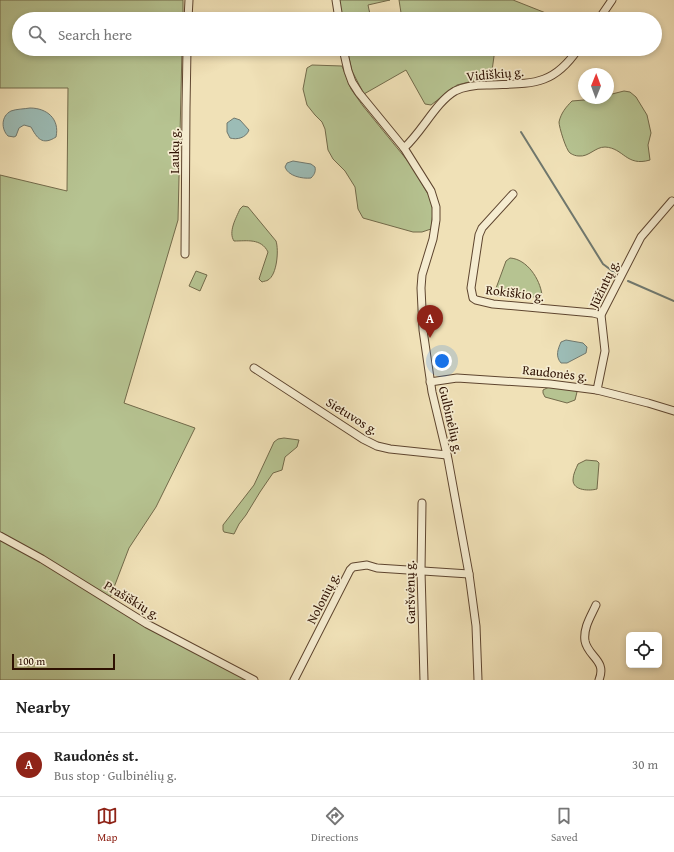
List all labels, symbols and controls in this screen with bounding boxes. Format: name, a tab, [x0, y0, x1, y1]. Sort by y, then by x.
search box	[12, 12, 662, 56]
icon: search	[26, 23, 48, 45]
text: Search here	[58, 24, 132, 45]
street label: Vidiškių g.	[465, 62, 525, 86]
north arrow	[578, 68, 614, 104]
street label: Laukų g.	[165, 128, 184, 174]
street label: Jūžintų g.	[583, 257, 624, 313]
street label: Rokiškio g.	[485, 280, 545, 306]
pin: A	[417, 305, 443, 338]
your location	[432, 351, 452, 371]
street label: Raudonės g.	[522, 360, 588, 386]
street label: Gulbinėlių g.	[434, 384, 468, 456]
street label: Sietuvos g.	[322, 393, 382, 439]
street label: Garšvėnų g.	[400, 560, 420, 624]
street label: Nolonių g.	[302, 569, 344, 627]
street label: Prašiškių g.	[100, 576, 164, 624]
map controls	[626, 632, 662, 668]
button: locate	[626, 632, 662, 668]
scale bar	[12, 652, 115, 671]
text: 100 m	[18, 653, 45, 669]
text: Nearby	[16, 694, 70, 719]
text: Raudonės st.	[54, 745, 139, 766]
text: A	[25, 755, 33, 774]
text: 30 m	[632, 755, 658, 774]
text: Bus stop · Gulbinėlių g.	[54, 766, 177, 785]
tab: Map	[96, 805, 118, 845]
tab: Directions	[311, 805, 358, 845]
tab: Saved	[551, 805, 578, 845]

